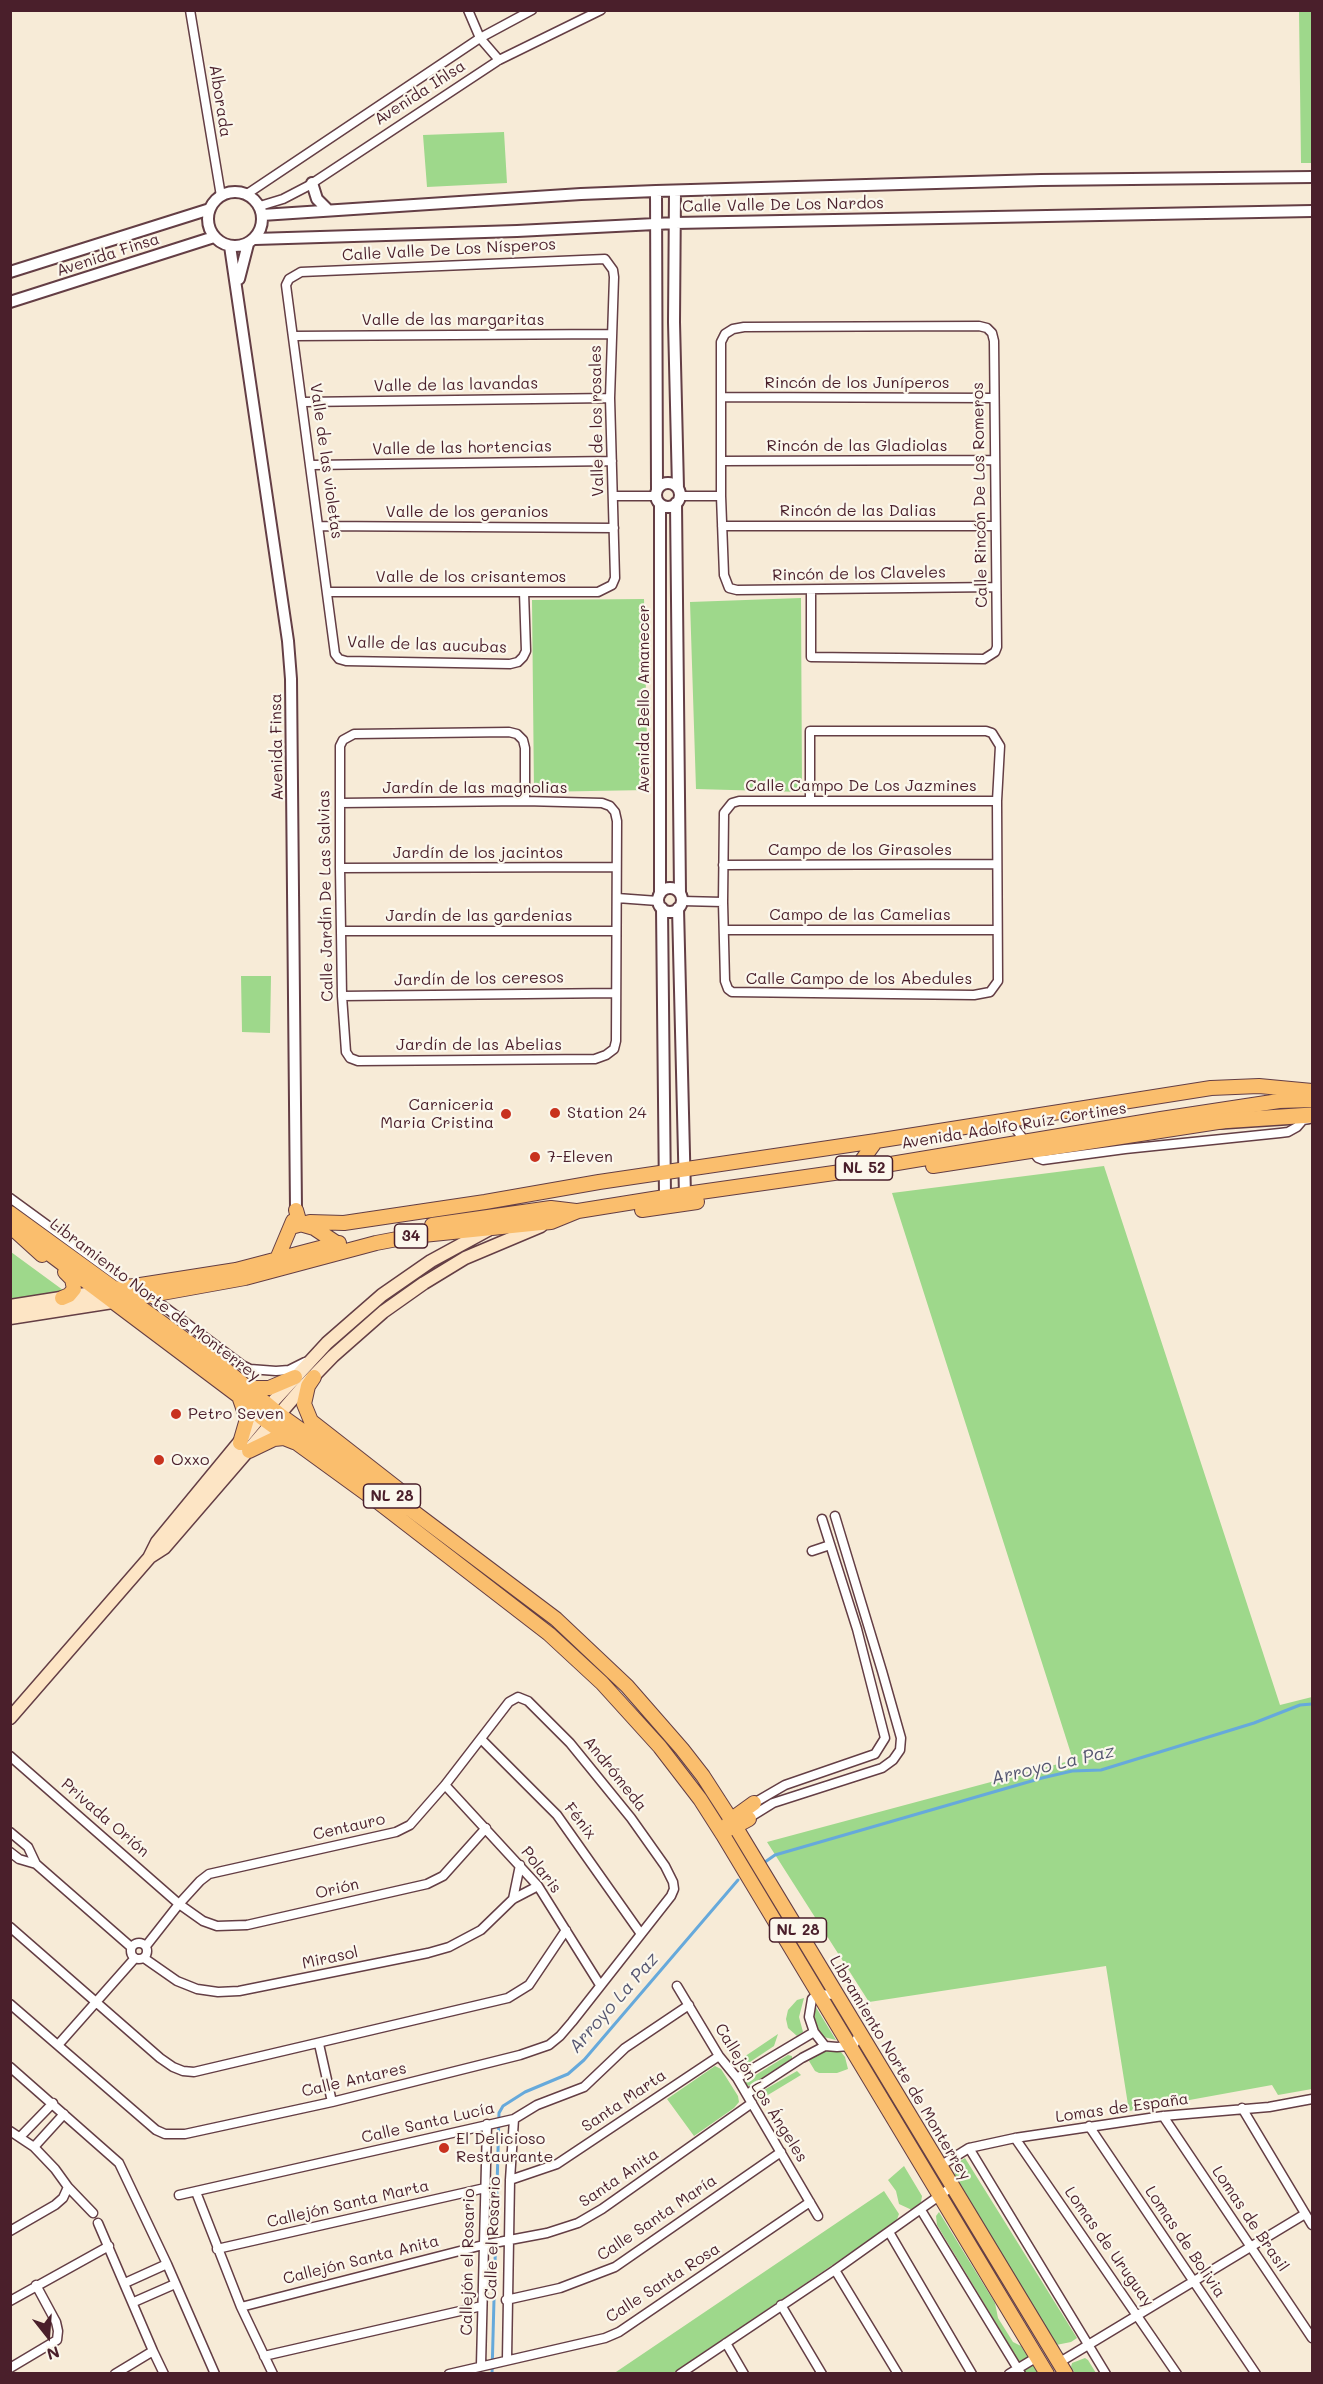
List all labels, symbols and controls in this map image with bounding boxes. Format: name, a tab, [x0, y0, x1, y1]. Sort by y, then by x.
street label: Avenida Ihlsa	[371, 56, 469, 130]
street label: Alborada	[205, 64, 235, 138]
street label: Calle Valle De Los Nardos	[682, 194, 884, 216]
street label: Avenida Finsa	[54, 229, 162, 281]
street label: Calle Valle De Los Nísperos	[342, 235, 556, 265]
street label: Valle de las margaritas	[361, 310, 545, 330]
street label: Valle de los rosales	[586, 345, 608, 497]
street label: Rincón de los Juníperos	[765, 373, 949, 393]
street label: Valle de las lavandas	[374, 374, 538, 396]
street label: Valle de las violetas	[306, 382, 346, 540]
street label: Calle Rincón De Los Romeros	[968, 382, 992, 608]
street label: Rincón de las Gladiolas	[766, 436, 948, 456]
street label: Valle de las hortencias	[372, 437, 552, 459]
street label: Rincón de las Dalias	[780, 501, 936, 521]
street label: Valle de los geranios	[385, 502, 549, 522]
street label: Rincón de los Claveles	[772, 563, 946, 585]
street label: Valle de los crisantemos	[376, 567, 566, 587]
street label: Avenida Bello Amanecer	[634, 604, 654, 794]
street label: Valle de las aucubas	[347, 633, 507, 657]
street label: Avenida Finsa	[266, 693, 288, 801]
street label: Calle Campo De Los Jazmines	[745, 776, 977, 796]
street label: Jardín de las magnolias	[383, 778, 567, 798]
street label: Calle Jardín De Las Salvias	[315, 790, 337, 1002]
street label: Campo de los Girasoles	[768, 840, 952, 860]
street label: Jardín de los jacintos	[393, 843, 563, 863]
street label: Campo de las Camelias	[769, 905, 951, 925]
street label: Jardín de las gardenias	[386, 906, 572, 926]
street label: Jardín de los ceresos	[394, 968, 564, 990]
street label: Calle Campo de los Abedules	[746, 969, 972, 989]
street label: Jardín de las Abelias	[396, 1035, 562, 1055]
place label: Carniceria Maria Cristina	[380, 1095, 494, 1133]
street label: Avenida Adolfo Ruíz Cortines	[900, 1099, 1128, 1153]
place label: Station 24	[567, 1103, 647, 1123]
marker: Station 24	[548, 1106, 562, 1120]
marker: Carniceria Maria Cristina	[499, 1107, 513, 1121]
place label: 7-Eleven	[547, 1147, 613, 1167]
marker: 7-Eleven	[528, 1150, 542, 1164]
road number: NL 52	[836, 1156, 892, 1180]
street label: Libramiento Norte de Monterrey	[46, 1215, 264, 1385]
road number: 34	[394, 1224, 428, 1248]
place label: Petro Seven	[188, 1404, 284, 1424]
marker: Petro Seven	[169, 1407, 183, 1421]
place label: Oxxo	[171, 1450, 209, 1470]
marker: Oxxo	[152, 1453, 166, 1467]
road number: NL 28	[364, 1484, 420, 1508]
street label: Andrómeda	[579, 1733, 651, 1815]
water label: Arroyo La Paz	[989, 1740, 1117, 1790]
street label: Privada Orión	[57, 1775, 153, 1861]
street label: Fénix	[560, 1799, 600, 1843]
street label: Centauro	[311, 1809, 387, 1845]
street label: Polaris	[517, 1843, 565, 1897]
street label: Orión	[313, 1875, 361, 1903]
road number: NL 28	[770, 1918, 826, 1942]
street label: Mirasol	[300, 1943, 360, 1973]
water label: Arroyo La Paz	[565, 1948, 663, 2058]
street label: Libramiento Norte de Monterrey	[825, 1952, 975, 2184]
street label: Callejón Los Ángeles	[711, 2020, 811, 2166]
street label: Calle Antares	[300, 2059, 408, 2101]
street label: Santa Marta	[578, 2066, 670, 2136]
street label: Lomas de España	[1054, 2089, 1190, 2127]
street label: Calle Santa Lucía	[360, 2098, 496, 2148]
place label: El Delicioso Restaurante	[456, 2129, 554, 2167]
marker: El Delicioso Restaurante	[437, 2141, 451, 2155]
street label: Santa Anita	[576, 2144, 662, 2212]
street label: Lomas de Brasil	[1208, 2163, 1292, 2275]
street label: Calle Santa María	[594, 2171, 720, 2265]
street label: Callejón Santa Marta	[265, 2176, 431, 2232]
street label: Calle el Rosario	[481, 2176, 505, 2300]
street label: Lomas de Uruguay	[1060, 2183, 1158, 2311]
street label: Lomas de Bolivia	[1141, 2183, 1229, 2301]
street label: Callejón el Rosario	[457, 2188, 479, 2336]
street label: Callejón Santa Anita	[281, 2231, 441, 2289]
street label: Calle Santa Rosa	[602, 2239, 724, 2327]
north arrow	[18, 2306, 78, 2366]
text: N	[45, 2342, 62, 2366]

